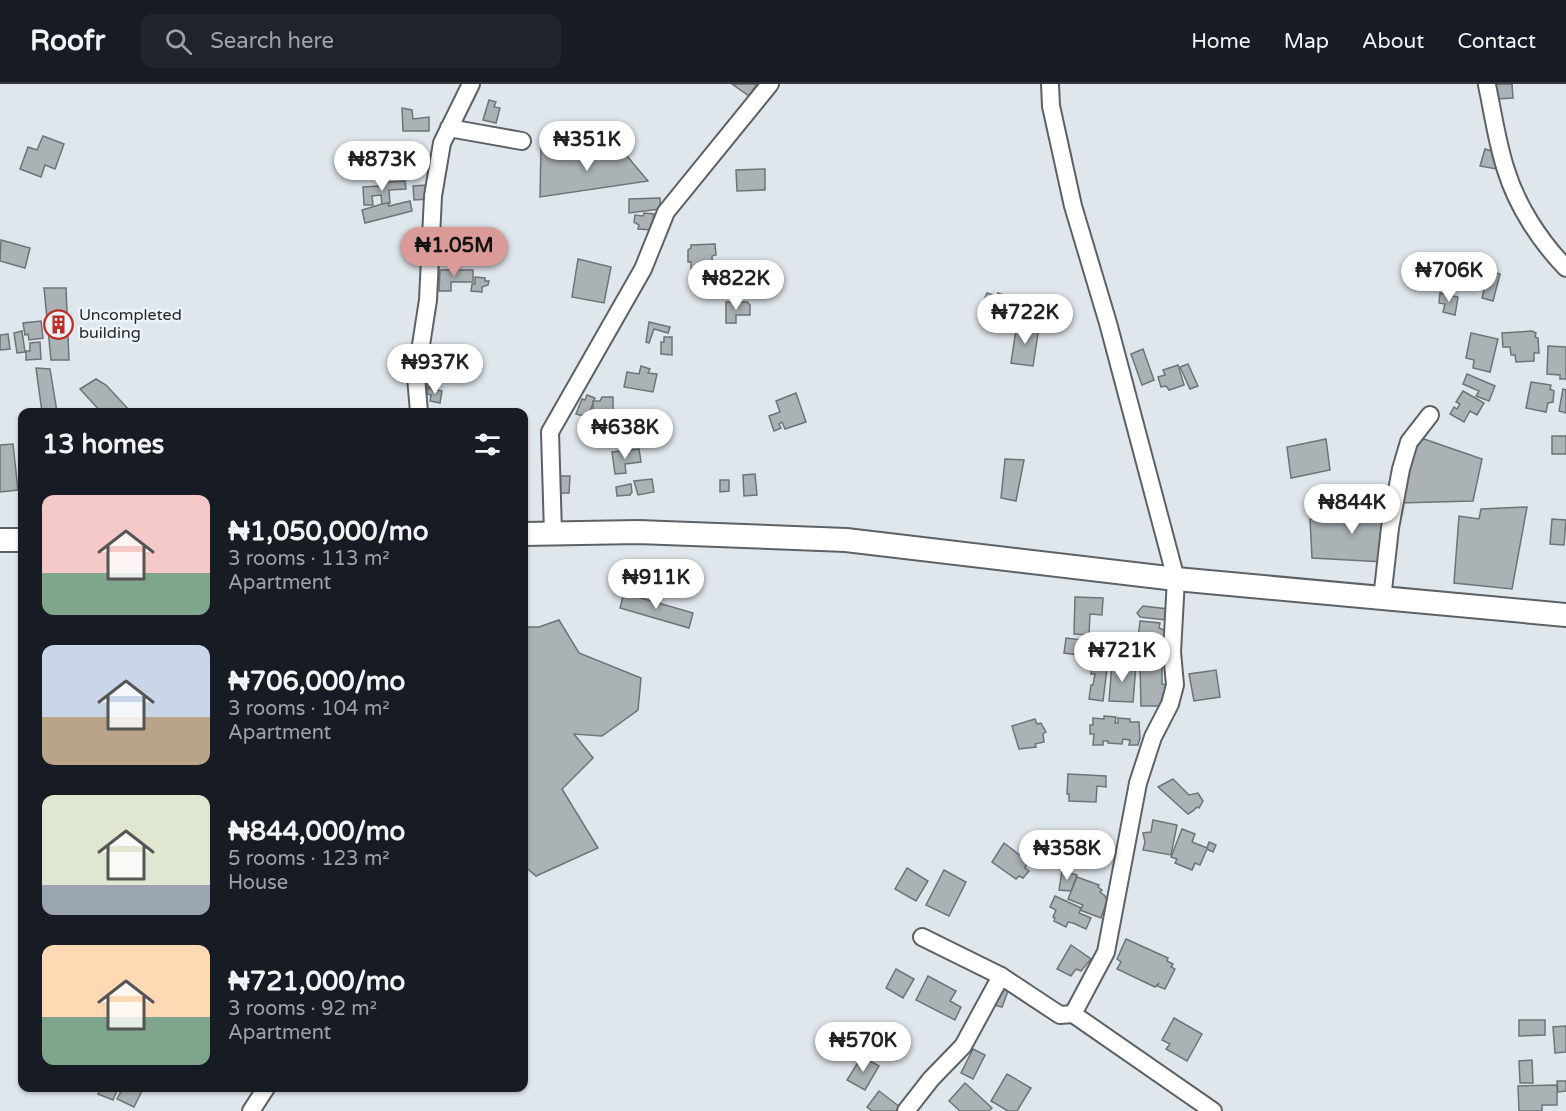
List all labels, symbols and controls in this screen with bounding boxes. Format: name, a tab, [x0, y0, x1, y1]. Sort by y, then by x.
search box	[141, 14, 561, 68]
text: Roofr	[30, 24, 105, 58]
icon: search	[162, 25, 195, 58]
text: Search here	[210, 28, 334, 54]
text: Home	[1191, 29, 1251, 54]
text: Map	[1284, 29, 1329, 54]
text: About	[1362, 29, 1424, 54]
text: Contact	[1457, 29, 1536, 54]
pin: ₦351K	[545, 121, 629, 172]
text: ₦351K	[553, 128, 621, 152]
pin: ₦873K	[340, 141, 424, 192]
text: ₦873K	[348, 148, 416, 172]
pin: ₦1.05M	[405, 227, 503, 278]
text: ₦1.05M	[415, 234, 493, 258]
pin: ₦706K	[1407, 252, 1491, 303]
text: ₦706K	[1415, 259, 1483, 283]
pin: ₦822K	[694, 260, 778, 311]
text: ₦822K	[702, 267, 770, 291]
pin: ₦722K	[983, 294, 1067, 345]
text: ₦722K	[991, 301, 1059, 325]
place label: Uncompleted building	[79, 305, 182, 343]
building icon: Uncompleted building	[42, 308, 74, 340]
pin: ₦937K	[393, 344, 477, 395]
text: ₦937K	[401, 351, 469, 375]
pin: ₦638K	[583, 409, 667, 460]
text: ₦638K	[591, 416, 659, 440]
icon: filters	[471, 428, 504, 461]
text: 13 homes	[42, 429, 164, 460]
pin: ₦844K	[1310, 484, 1394, 535]
text: ₦844K	[1318, 491, 1386, 515]
text: ₦1,050,000/mo	[228, 516, 428, 547]
icon: home	[90, 519, 162, 591]
text: 3 rooms · 113 m²	[228, 547, 390, 571]
pin: ₦911K	[614, 559, 698, 610]
text: ₦911K	[622, 566, 690, 590]
text: Apartment	[228, 571, 331, 595]
pin: ₦721K	[1080, 632, 1164, 683]
text: ₦721K	[1088, 639, 1156, 663]
text: ₦706,000/mo	[228, 666, 405, 697]
icon: home	[90, 669, 162, 741]
text: 3 rooms · 104 m²	[228, 697, 390, 721]
text: Apartment	[228, 721, 331, 745]
text: ₦844,000/mo	[228, 816, 405, 847]
icon: home	[90, 819, 162, 891]
pin: ₦358K	[1025, 830, 1109, 881]
text: ₦358K	[1033, 837, 1101, 861]
text: 5 rooms · 123 m²	[228, 847, 390, 871]
text: House	[228, 871, 288, 895]
text: ₦721,000/mo	[228, 966, 405, 997]
icon: home	[90, 969, 162, 1041]
text: 3 rooms · 92 m²	[228, 997, 377, 1021]
text: Apartment	[228, 1021, 331, 1045]
pin: ₦570K	[821, 1022, 905, 1073]
text: ₦570K	[829, 1029, 897, 1053]

